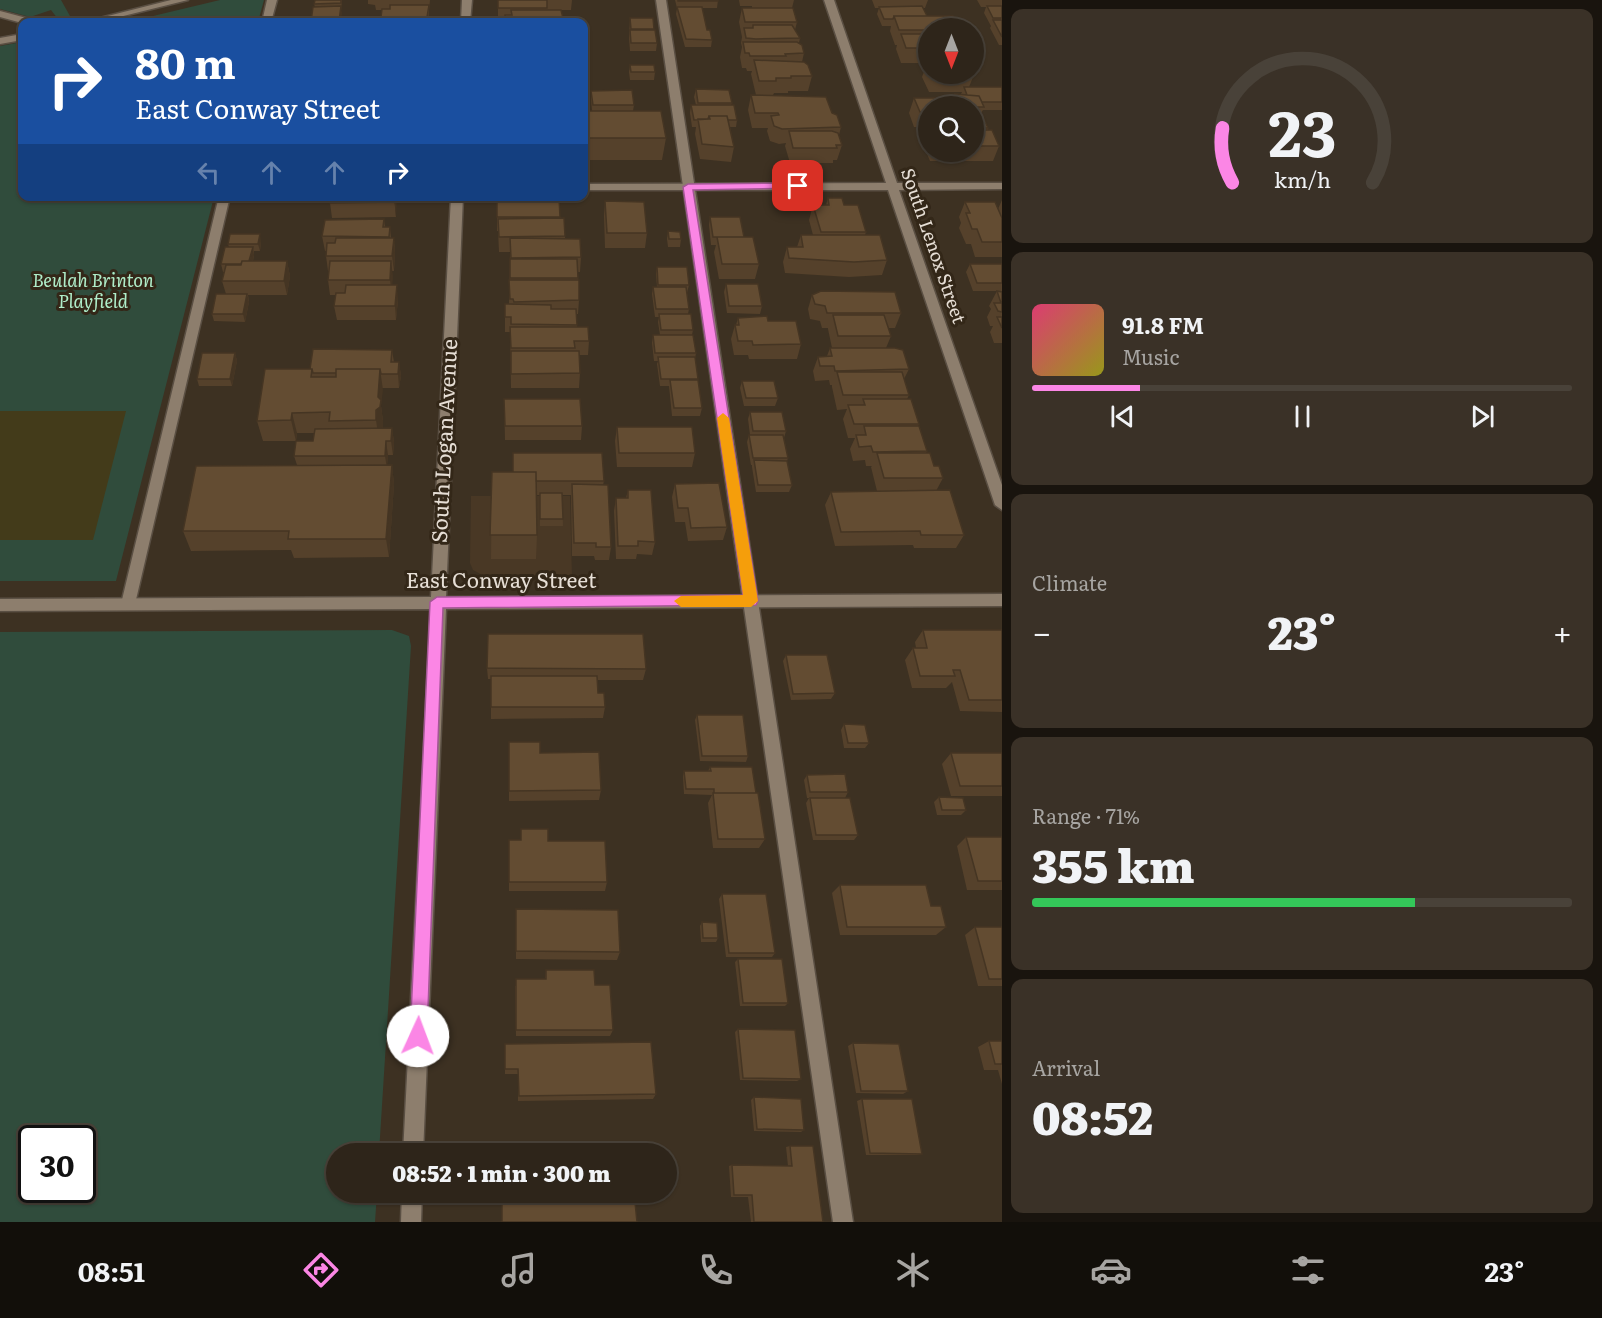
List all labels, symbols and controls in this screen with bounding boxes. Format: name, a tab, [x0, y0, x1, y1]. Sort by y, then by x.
north arrow	[918, 18, 984, 84]
map controls	[918, 18, 984, 162]
text: 80 m	[135, 30, 236, 92]
icon: right	[36, 42, 114, 120]
text: 23	[1268, 84, 1336, 176]
text: East Conway Street	[135, 87, 380, 127]
button: search	[918, 96, 984, 162]
icon: left	[192, 156, 225, 189]
icon: ahead	[255, 156, 288, 189]
icon: ahead	[318, 156, 351, 189]
icon: right	[381, 156, 414, 189]
pin	[772, 160, 823, 211]
text: km/h	[1273, 163, 1331, 195]
street label: South Lenox Street	[895, 164, 974, 328]
icon: arrive	[781, 169, 814, 202]
park label: Beulah Brinton Playfield	[32, 266, 154, 314]
text: 91.8 FM	[1122, 308, 1204, 341]
street label: South Logan Avenue	[422, 338, 463, 544]
text: Music	[1122, 341, 1179, 371]
icon: previous	[1106, 400, 1139, 433]
icon: pause	[1286, 400, 1319, 433]
icon: next	[1466, 400, 1499, 433]
street label: East Conway Street	[406, 563, 597, 594]
text: Climate	[1032, 567, 1107, 597]
text: 23°	[1268, 597, 1336, 664]
text: −	[1032, 606, 1051, 655]
text: +	[1553, 606, 1572, 655]
text: Range · 71%	[1032, 800, 1140, 830]
text: 355 km	[1032, 830, 1195, 897]
position arrow	[386, 1004, 450, 1068]
text: Arrival	[1032, 1052, 1100, 1082]
text: 08:52	[1032, 1082, 1153, 1149]
speed limit sign: 30	[18, 1125, 96, 1203]
text: 08:52 · 1 min · 300 m	[392, 1156, 611, 1189]
icon: directions	[300, 1249, 342, 1291]
icon: music	[498, 1249, 540, 1291]
icon: phone	[695, 1249, 737, 1291]
icon: climate	[892, 1249, 934, 1291]
icon: car	[1090, 1249, 1132, 1291]
icon: filters	[1287, 1249, 1329, 1291]
text: 08:51	[78, 1250, 145, 1290]
text: 23°	[1485, 1250, 1524, 1290]

